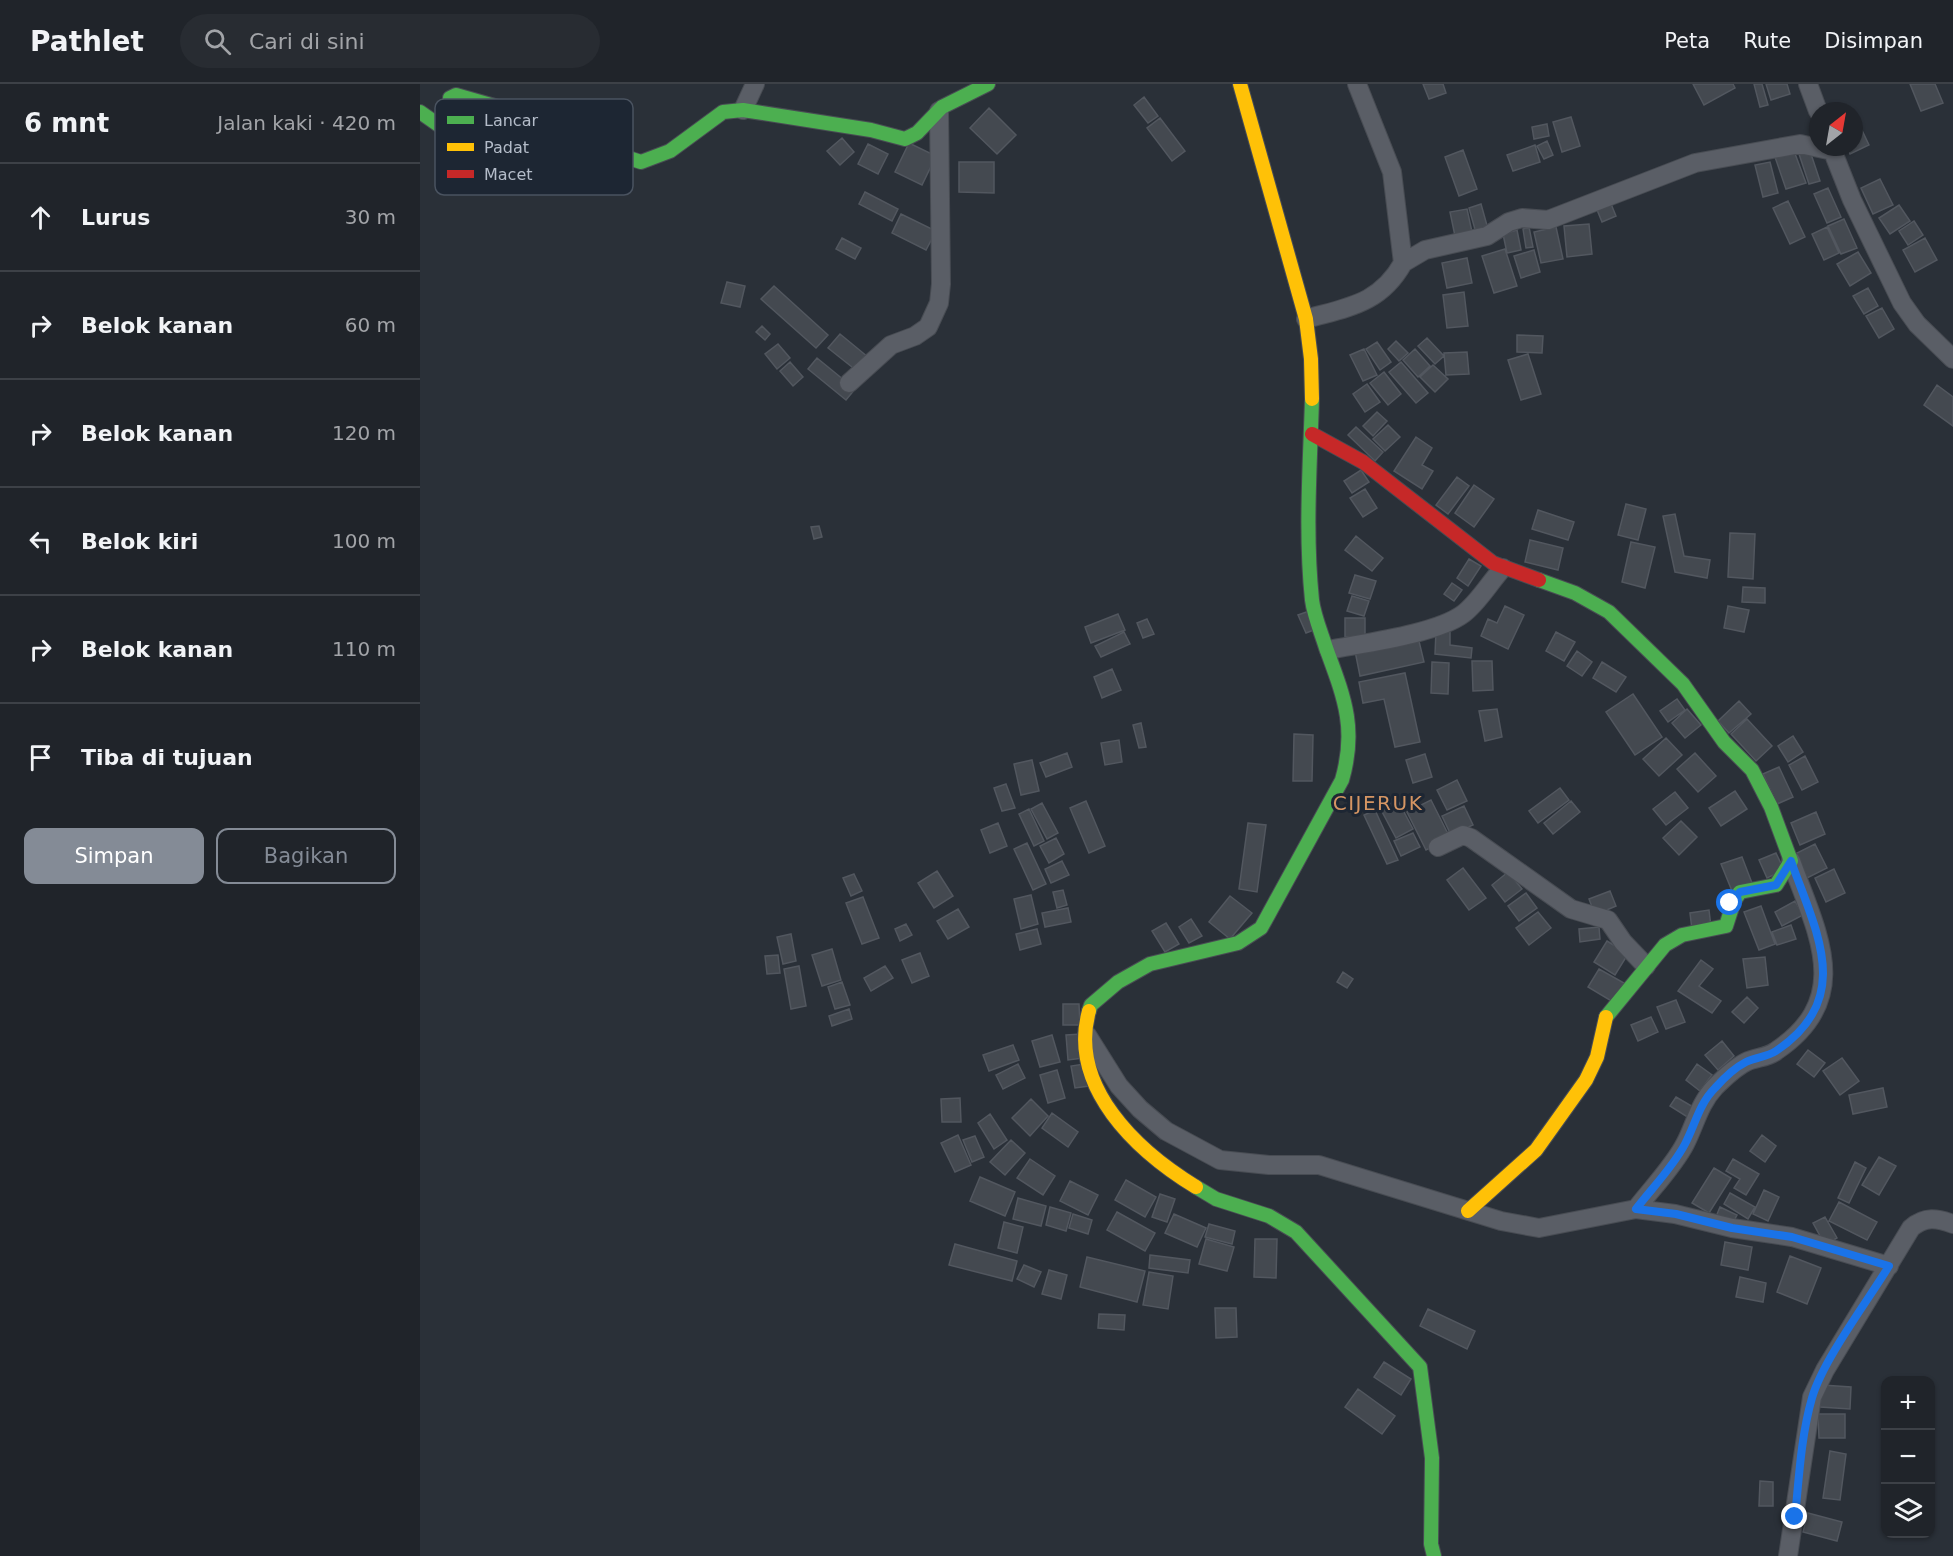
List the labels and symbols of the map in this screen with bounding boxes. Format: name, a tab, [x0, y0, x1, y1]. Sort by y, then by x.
legend	[435, 99, 633, 195]
north arrow	[1809, 102, 1863, 156]
text: Lancar	[484, 111, 538, 130]
text: Padat	[484, 138, 529, 157]
text: Macet	[484, 165, 533, 184]
district label: CIJERUK	[1333, 791, 1423, 815]
route start	[1716, 889, 1742, 915]
route end	[1781, 1503, 1807, 1529]

